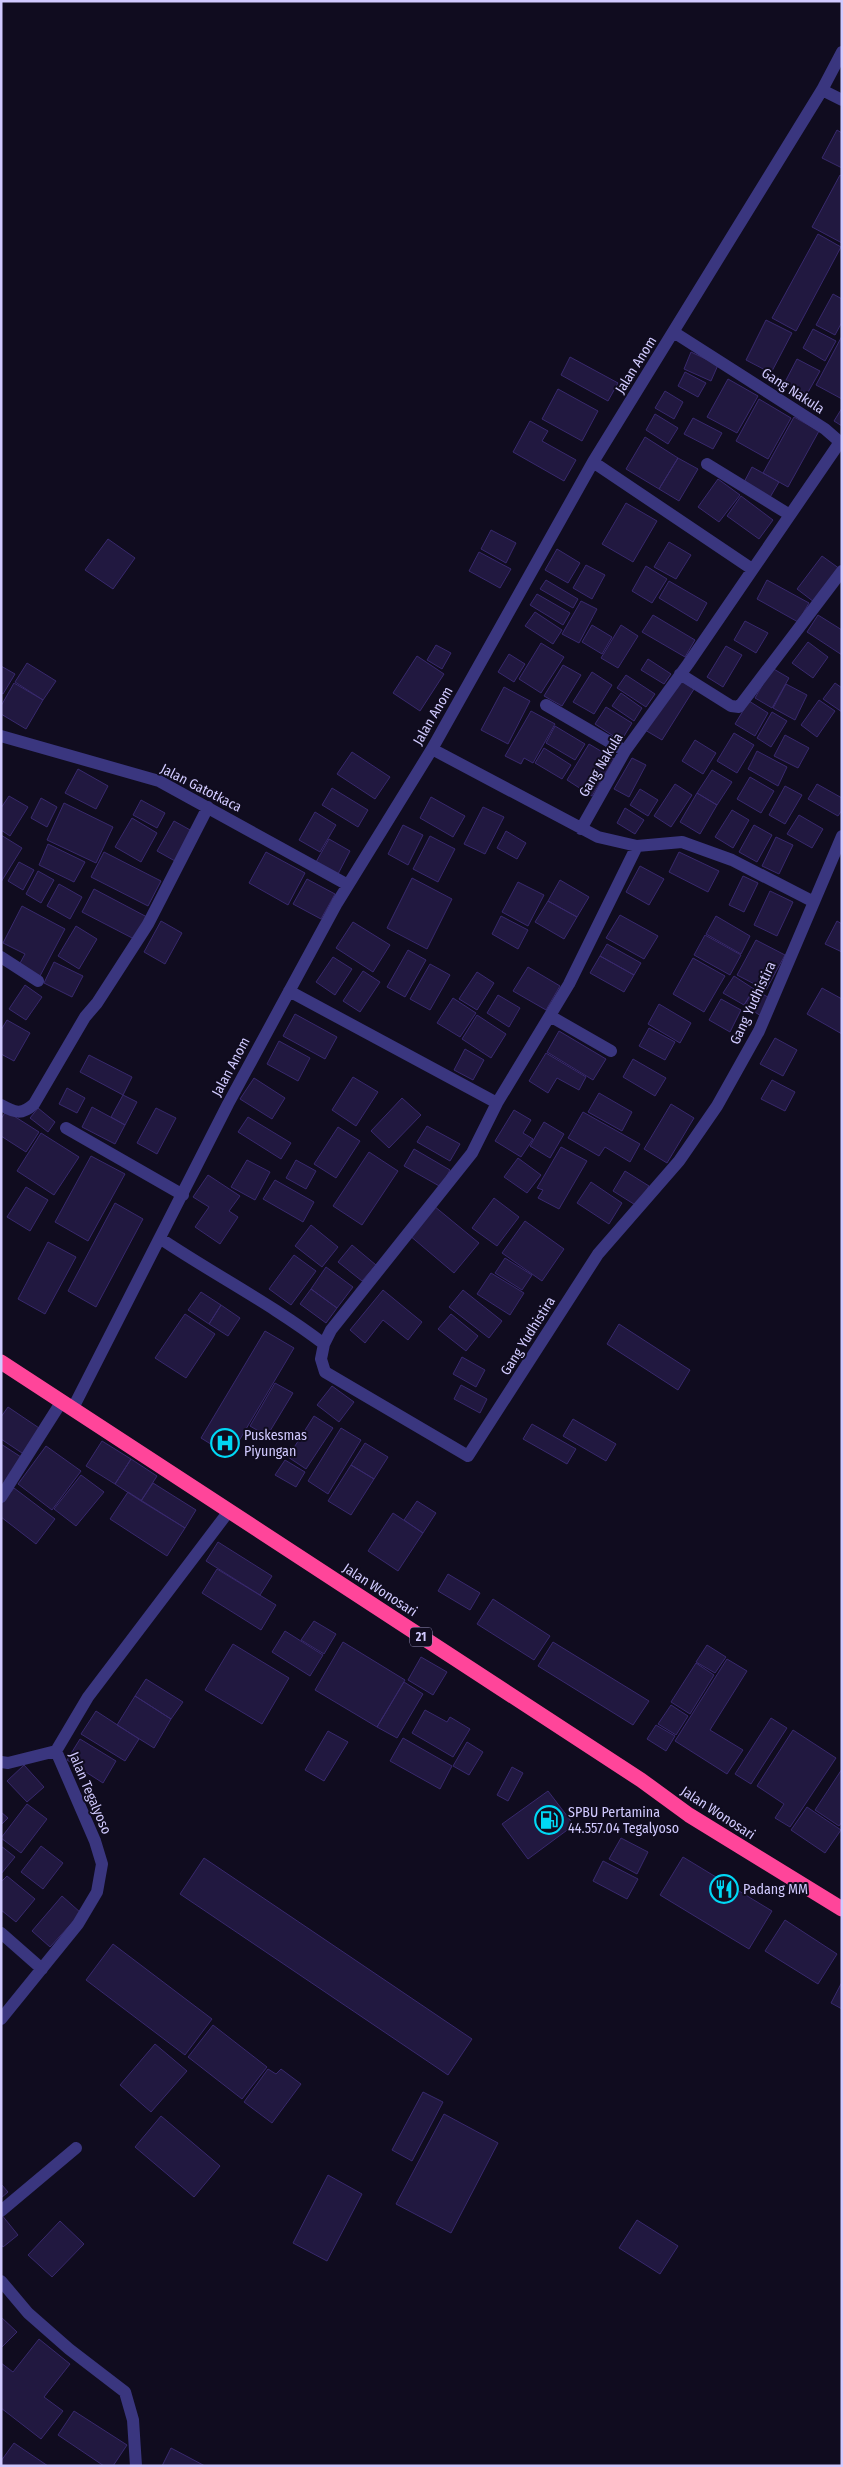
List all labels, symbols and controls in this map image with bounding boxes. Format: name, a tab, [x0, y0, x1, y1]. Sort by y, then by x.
street label: Jalan Anom	[612, 333, 660, 397]
street label: Gang Nakula	[758, 364, 828, 418]
street label: Jalan Anom	[409, 684, 457, 748]
street label: Gang Nakula	[575, 730, 627, 800]
street label: Jalan Gatotkaca	[158, 760, 245, 816]
street label: Gang Yudhistira	[726, 959, 780, 1047]
street label: Jalan Anom	[208, 1034, 254, 1100]
street label: Gang Yudhistira	[497, 1293, 559, 1378]
place label: Puskesmas Piyungan	[244, 1427, 307, 1460]
hospital icon: Puskesmas Piyungan	[210, 1428, 240, 1458]
street label: Jalan Wonosari	[340, 1560, 420, 1620]
road number: 21	[410, 1628, 432, 1646]
street label: Jalan Tegalyoso	[65, 1749, 115, 1837]
street label: Jalan Wonosari	[678, 1783, 758, 1843]
place label: SPBU Pertamina 44.557.04 Tegalyoso	[568, 1804, 679, 1837]
fuel station icon: SPBU Pertamina 44.557.04 Tegalyoso	[534, 1805, 564, 1835]
restaurant icon: Padang MM	[709, 1874, 739, 1904]
place label: Padang MM	[743, 1881, 808, 1898]

